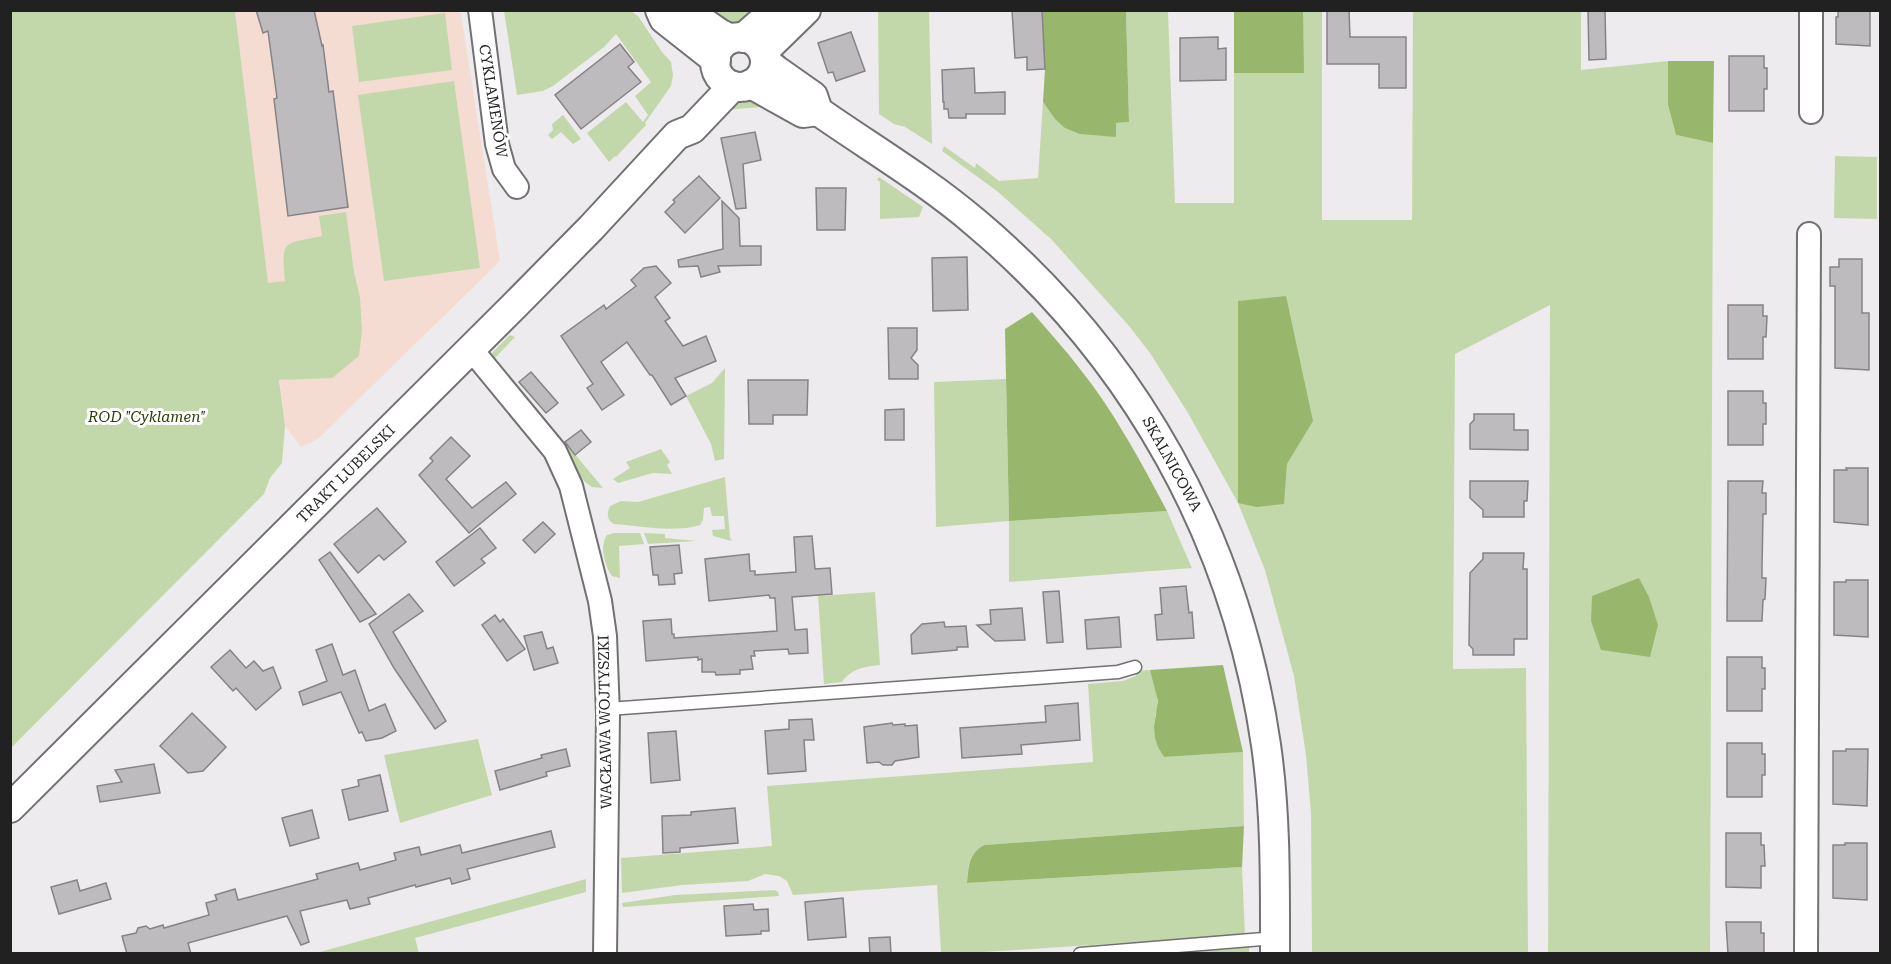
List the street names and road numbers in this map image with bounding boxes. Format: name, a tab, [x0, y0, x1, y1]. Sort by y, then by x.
street label: CYKLAMENÓW	[475, 43, 512, 160]
street label: SKALNICOWA	[1139, 413, 1206, 515]
street label: TRAKT LUBELSKI	[293, 421, 399, 527]
street label: WACŁAWA WOJTYSZKI	[594, 635, 616, 809]

